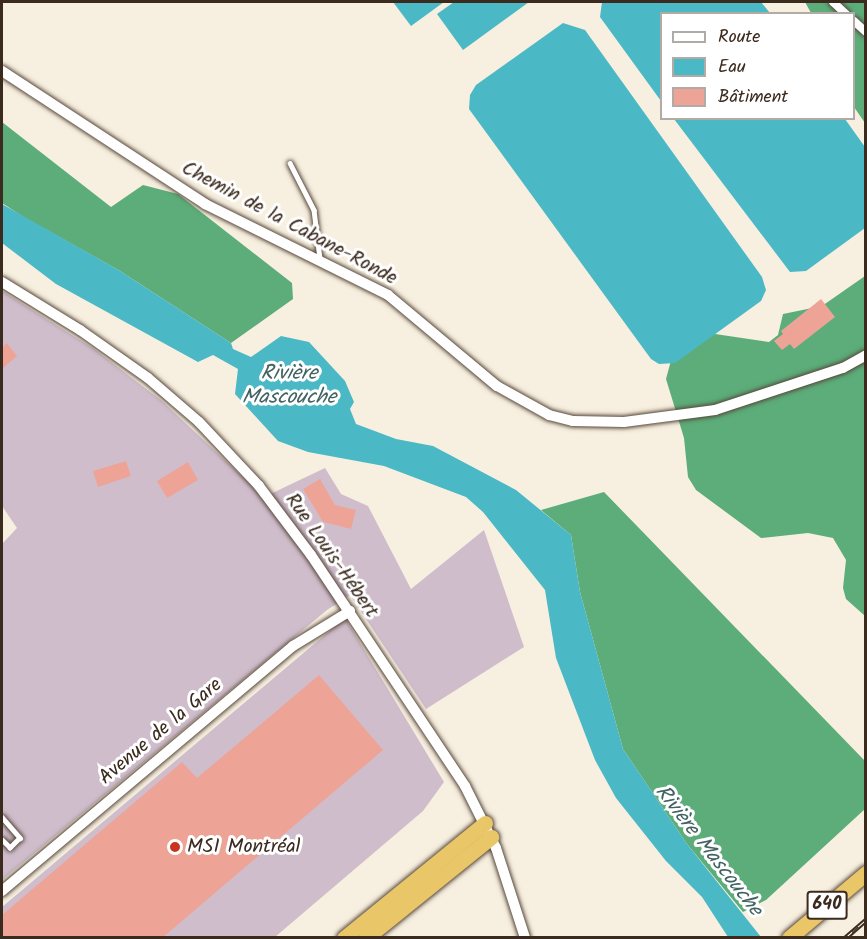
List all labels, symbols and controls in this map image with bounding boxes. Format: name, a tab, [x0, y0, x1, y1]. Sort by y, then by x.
legend	[660, 12, 855, 120]
text: Route	[718, 23, 760, 52]
text: Eau	[718, 53, 746, 82]
text: Bâtiment	[718, 83, 788, 112]
street label: Chemin de la Cabane-Ronde	[177, 157, 401, 291]
water label: Rivière Mascouche	[242, 361, 336, 411]
street label: Rue Louis-Hébert	[279, 489, 383, 623]
street label: Avenue de la Gare	[95, 673, 227, 791]
water label: Rivière Mascouche	[649, 780, 767, 922]
place label: MSI Montréal	[187, 835, 301, 859]
marker: MSI Montréal	[168, 840, 182, 854]
road number: 640	[806, 890, 848, 920]

